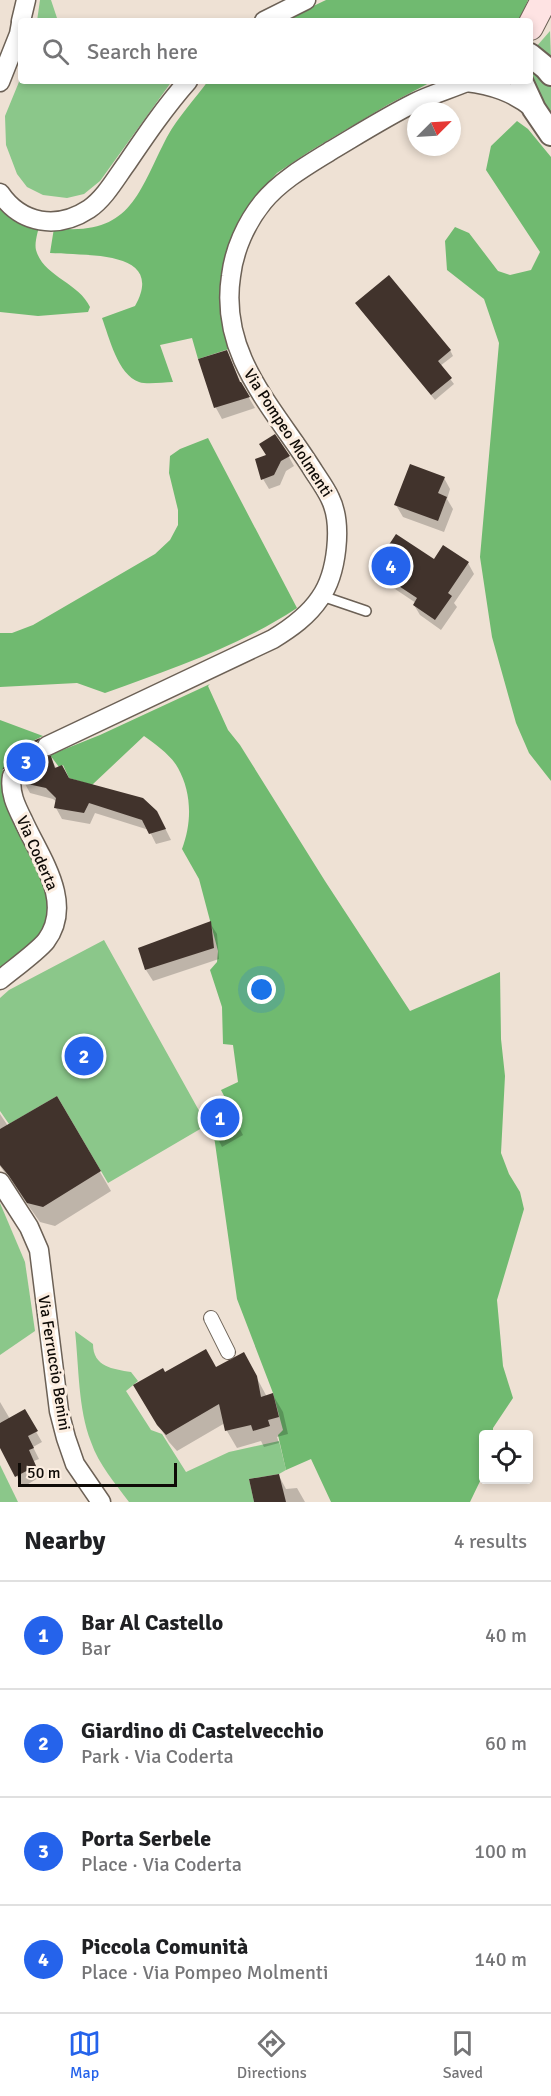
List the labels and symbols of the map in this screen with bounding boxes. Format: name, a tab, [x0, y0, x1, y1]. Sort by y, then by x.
north arrow	[407, 102, 461, 156]
street label: Via Pompeo Molmenti	[239, 365, 337, 501]
pin: 4	[372, 544, 410, 588]
pin: 3	[6, 740, 46, 784]
street label: Via Coderta	[12, 813, 62, 893]
your location	[247, 975, 276, 1004]
pin: 2	[64, 1034, 104, 1078]
pin: 1	[200, 1096, 240, 1140]
street label: Via Ferruccio Benini	[33, 1294, 75, 1432]
scale bar	[18, 1460, 177, 1488]

